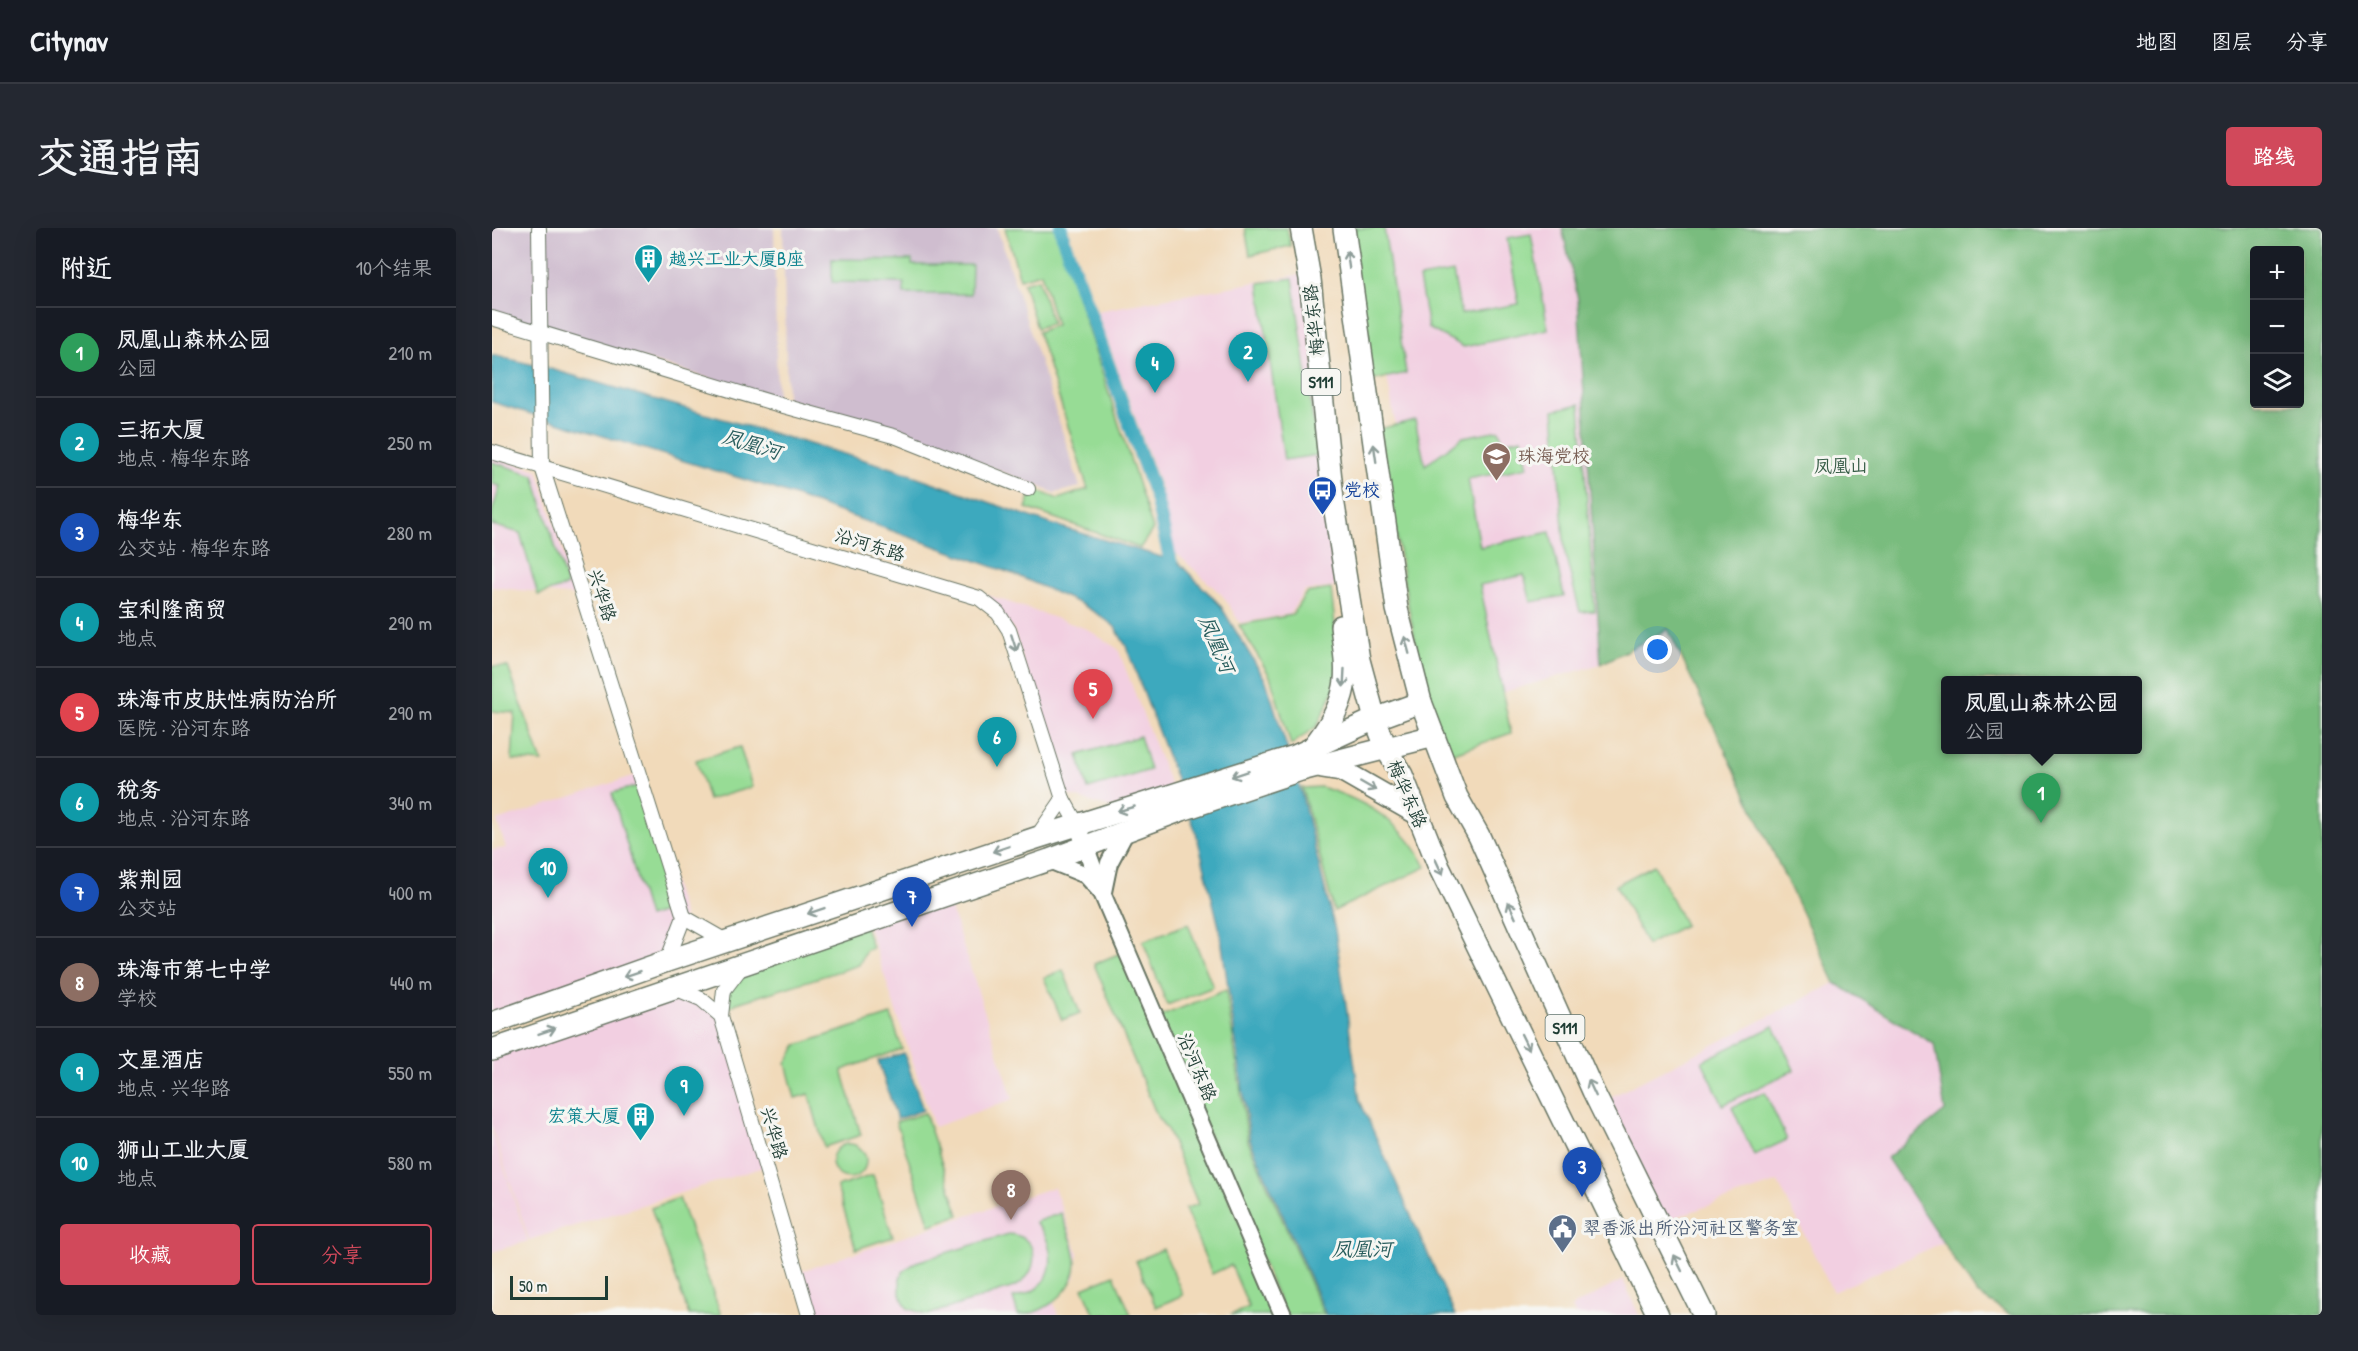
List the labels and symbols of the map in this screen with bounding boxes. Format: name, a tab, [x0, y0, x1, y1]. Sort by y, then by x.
building icon: 越兴工业大厦B座	[632, 243, 664, 285]
place label: 越兴工业大厦B座	[669, 246, 804, 271]
one-way arrow	[1343, 250, 1354, 270]
street label: 梅华东路	[1297, 283, 1330, 357]
pin: 2	[1228, 332, 1268, 382]
pin: 4	[1136, 344, 1174, 393]
road number: S111	[1302, 369, 1340, 395]
water label: 凤凰河	[720, 422, 788, 466]
school or university icon: 珠海党校	[1481, 440, 1513, 482]
one-way arrow	[1370, 443, 1381, 463]
place label: 珠海党校	[1518, 443, 1590, 468]
park label: 凤凰山	[1814, 453, 1868, 478]
bus stop icon: 党校	[1307, 474, 1339, 516]
place label: 党校	[1344, 477, 1380, 502]
street label: 沿河东路	[832, 522, 908, 567]
street label: 兴华路	[582, 565, 623, 624]
water label: 凤凰河	[1193, 611, 1243, 679]
one-way arrow	[1009, 633, 1020, 652]
your location	[1643, 635, 1672, 664]
one-way arrow	[1400, 636, 1412, 655]
one-way arrow	[1339, 668, 1350, 687]
pin: 5	[1074, 670, 1112, 719]
pin: 6	[978, 718, 1016, 767]
street label: 梅华东路	[1381, 756, 1434, 832]
one-way arrow	[1231, 769, 1250, 780]
pin: 1	[2022, 774, 2060, 823]
one-way arrow	[1359, 780, 1376, 792]
one-way arrow	[1117, 804, 1136, 815]
one-way arrow	[992, 844, 1011, 855]
pin: 10	[528, 848, 568, 898]
one-way arrow	[1434, 857, 1445, 875]
pin: 7	[892, 878, 932, 927]
one-way arrow	[1506, 901, 1517, 920]
one-way arrow	[807, 906, 826, 917]
one-way arrow	[623, 969, 642, 980]
road number: S111	[1546, 1015, 1584, 1041]
one-way arrow	[537, 1024, 556, 1035]
street label: 沿河东路	[1172, 1029, 1223, 1105]
one-way arrow	[1519, 1032, 1531, 1050]
pin: 9	[664, 1066, 704, 1116]
one-way arrow	[1586, 1079, 1598, 1097]
building icon: 宏策大厦	[625, 1100, 657, 1142]
place label: 宏策大厦	[548, 1103, 620, 1128]
street label: 兴华路	[755, 1103, 794, 1162]
pin: 3	[1562, 1148, 1602, 1197]
pin: 8	[992, 1170, 1030, 1220]
public building icon: 翠香派出所沿河社区警务室	[1546, 1212, 1578, 1254]
place label: 翠香派出所沿河社区警务室	[1583, 1215, 1799, 1240]
water label: 凤凰河	[1332, 1235, 1395, 1262]
one-way arrow	[1672, 1254, 1684, 1272]
scale bar	[510, 1273, 608, 1300]

